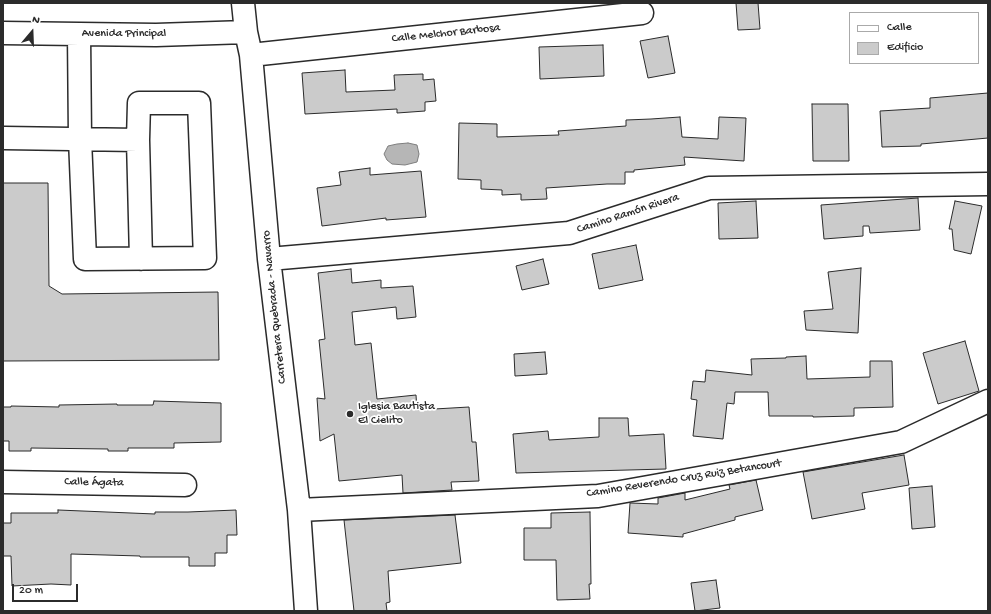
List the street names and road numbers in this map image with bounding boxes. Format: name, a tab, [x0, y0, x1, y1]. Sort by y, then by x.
street label: Calle Melchor Barbosa	[391, 21, 501, 47]
street label: Avenida Principal	[82, 27, 166, 41]
street label: Camino Ramón Rivera	[575, 191, 681, 237]
street label: Carretera Quebrada - Navarro	[260, 230, 290, 384]
street label: Camino Reverendo Cruz Ruiz Betancourt	[586, 456, 782, 502]
street label: Calle Ágata	[64, 475, 124, 491]

